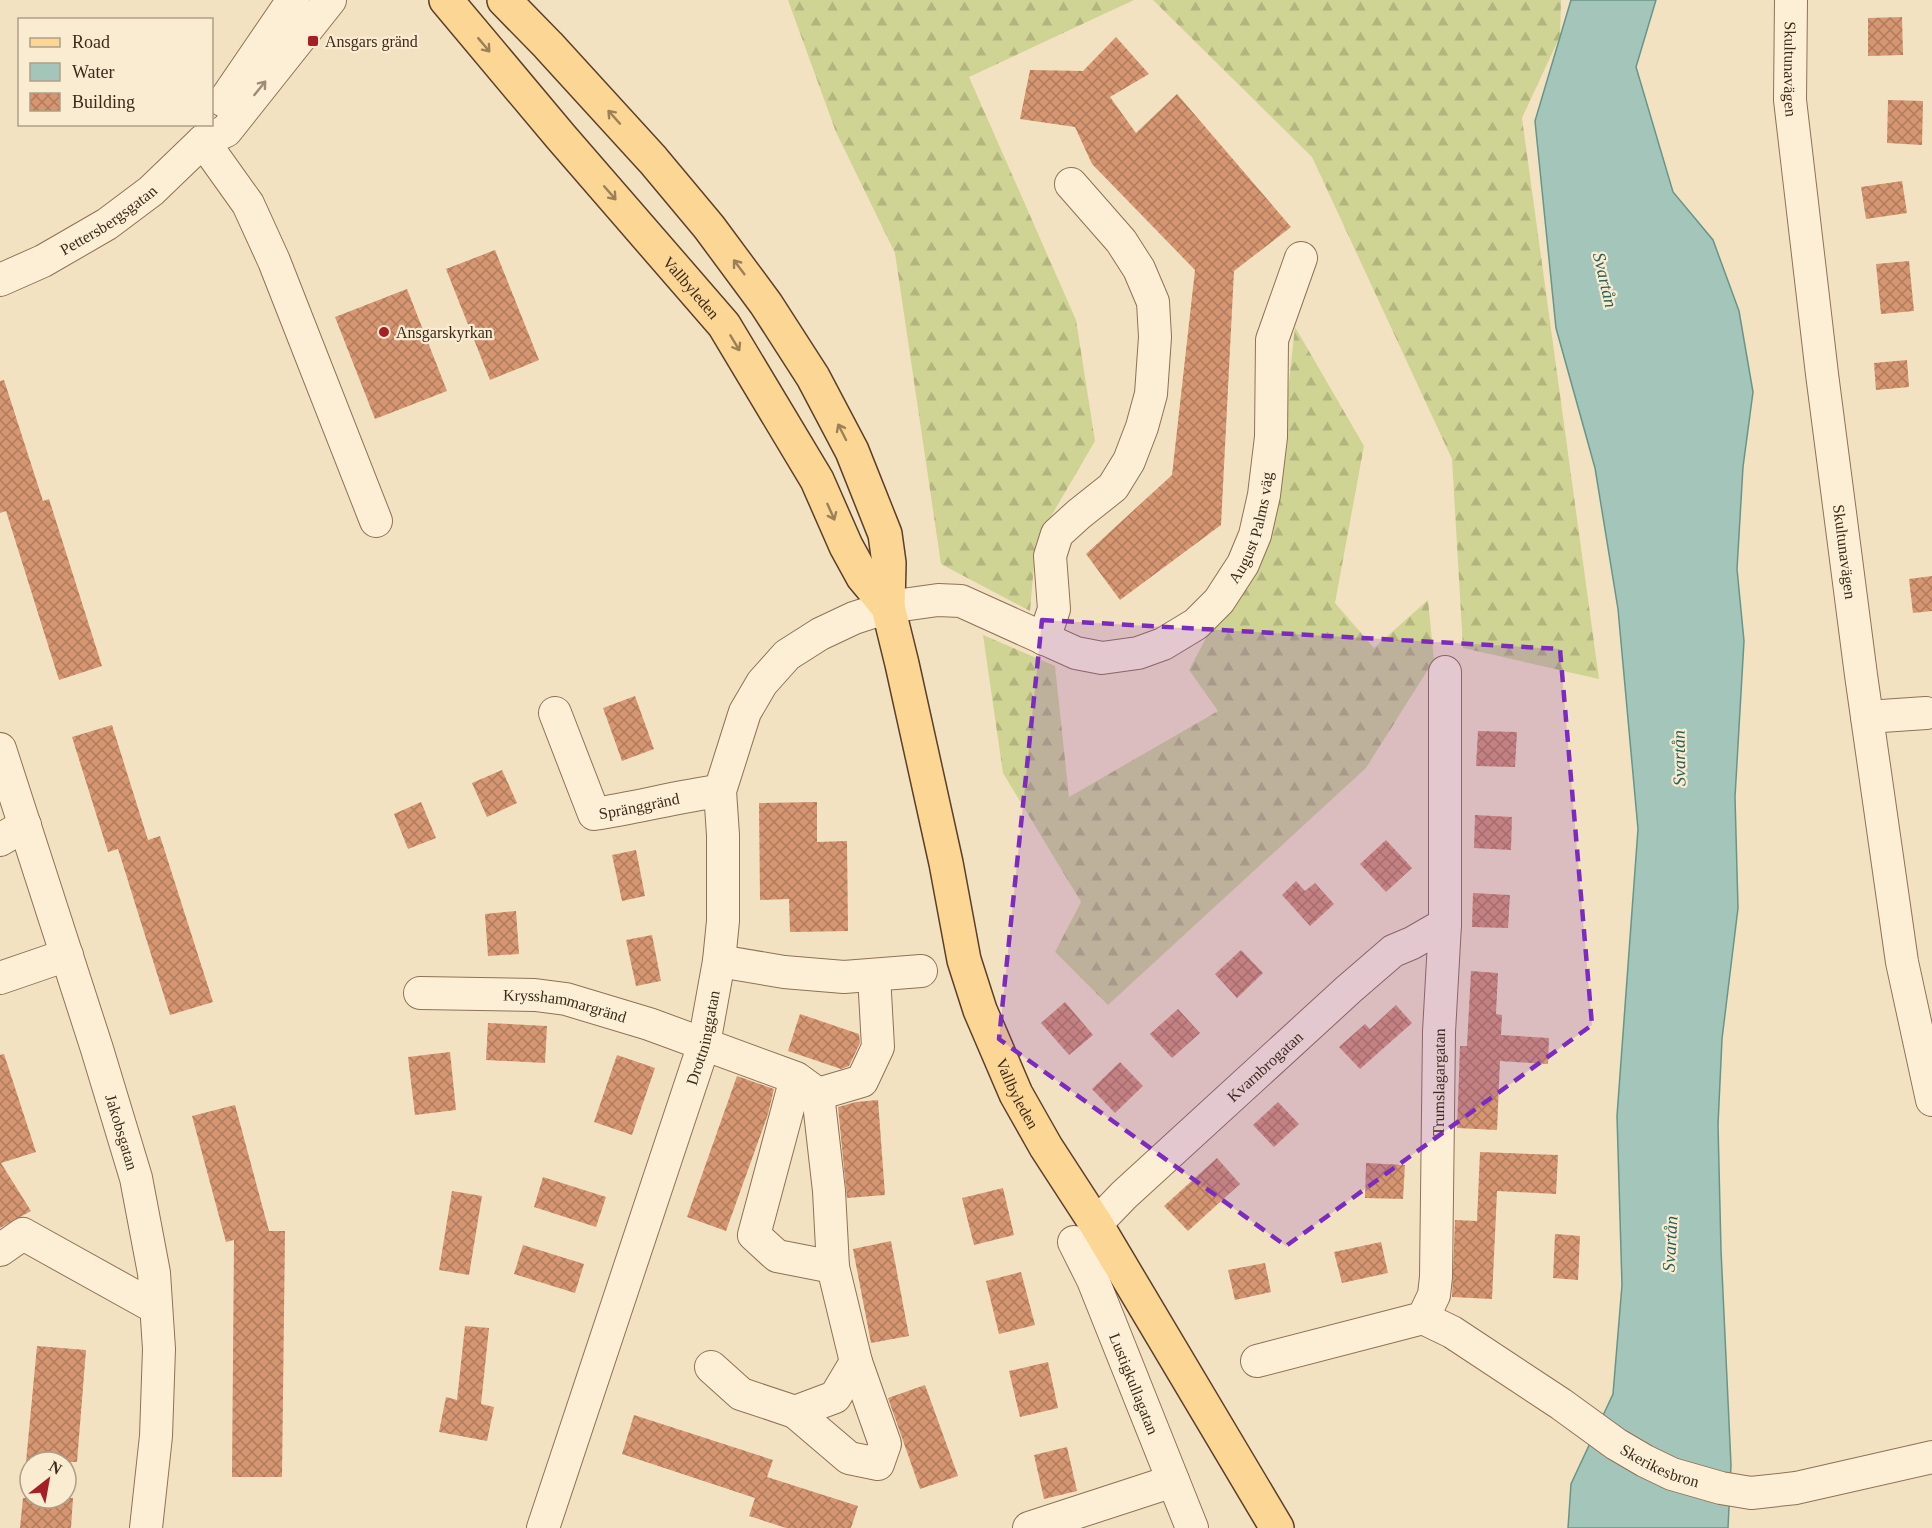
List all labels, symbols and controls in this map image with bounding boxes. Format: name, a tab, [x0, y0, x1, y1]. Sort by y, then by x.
legend	[18, 18, 213, 126]
street label: Skultunavägen	[1780, 21, 1800, 117]
text: Road	[72, 32, 110, 52]
place label: Ansgars gränd	[325, 33, 418, 51]
marker: Ansgars gränd	[306, 34, 320, 48]
one-way arrow	[477, 37, 491, 52]
text: Water	[72, 62, 115, 82]
one-way arrow	[253, 80, 266, 96]
text: Building	[72, 92, 135, 112]
one-way arrow	[607, 110, 621, 125]
street label: Pettersbergsgatan	[57, 182, 160, 258]
one-way arrow	[603, 185, 617, 200]
water label: Svartån	[1589, 250, 1621, 310]
street label: Vallbyleden	[660, 253, 723, 322]
one-way arrow	[732, 259, 745, 275]
place label: Ansgarskyrkan	[396, 324, 493, 342]
marker: Ansgarskyrkan	[377, 325, 391, 339]
one-way arrow	[729, 334, 741, 351]
one-way arrow	[836, 423, 847, 441]
street label: August Palms väg	[1225, 471, 1277, 586]
one-way arrow	[826, 503, 837, 521]
street label: Skultunavägen	[1830, 503, 1859, 600]
water label: Svartån	[1669, 730, 1689, 786]
street label: Spränggränd	[598, 790, 681, 822]
street label: Krysshammargränd	[503, 986, 628, 1026]
street label: Drottninggatan	[683, 989, 723, 1087]
street label: Kvarnbrogatan	[1224, 1028, 1306, 1105]
street label: Trumslagargatan	[1430, 1028, 1449, 1136]
street label: Vallbyleden	[993, 1056, 1042, 1132]
street label: Jakobsgatan	[102, 1092, 141, 1172]
water label: Svartån	[1659, 1216, 1681, 1272]
street label: Lustigkullagatan	[1106, 1331, 1162, 1437]
street label: Skerikesbron	[1617, 1441, 1701, 1490]
north arrow	[18, 1450, 78, 1510]
text: N	[46, 1457, 65, 1478]

